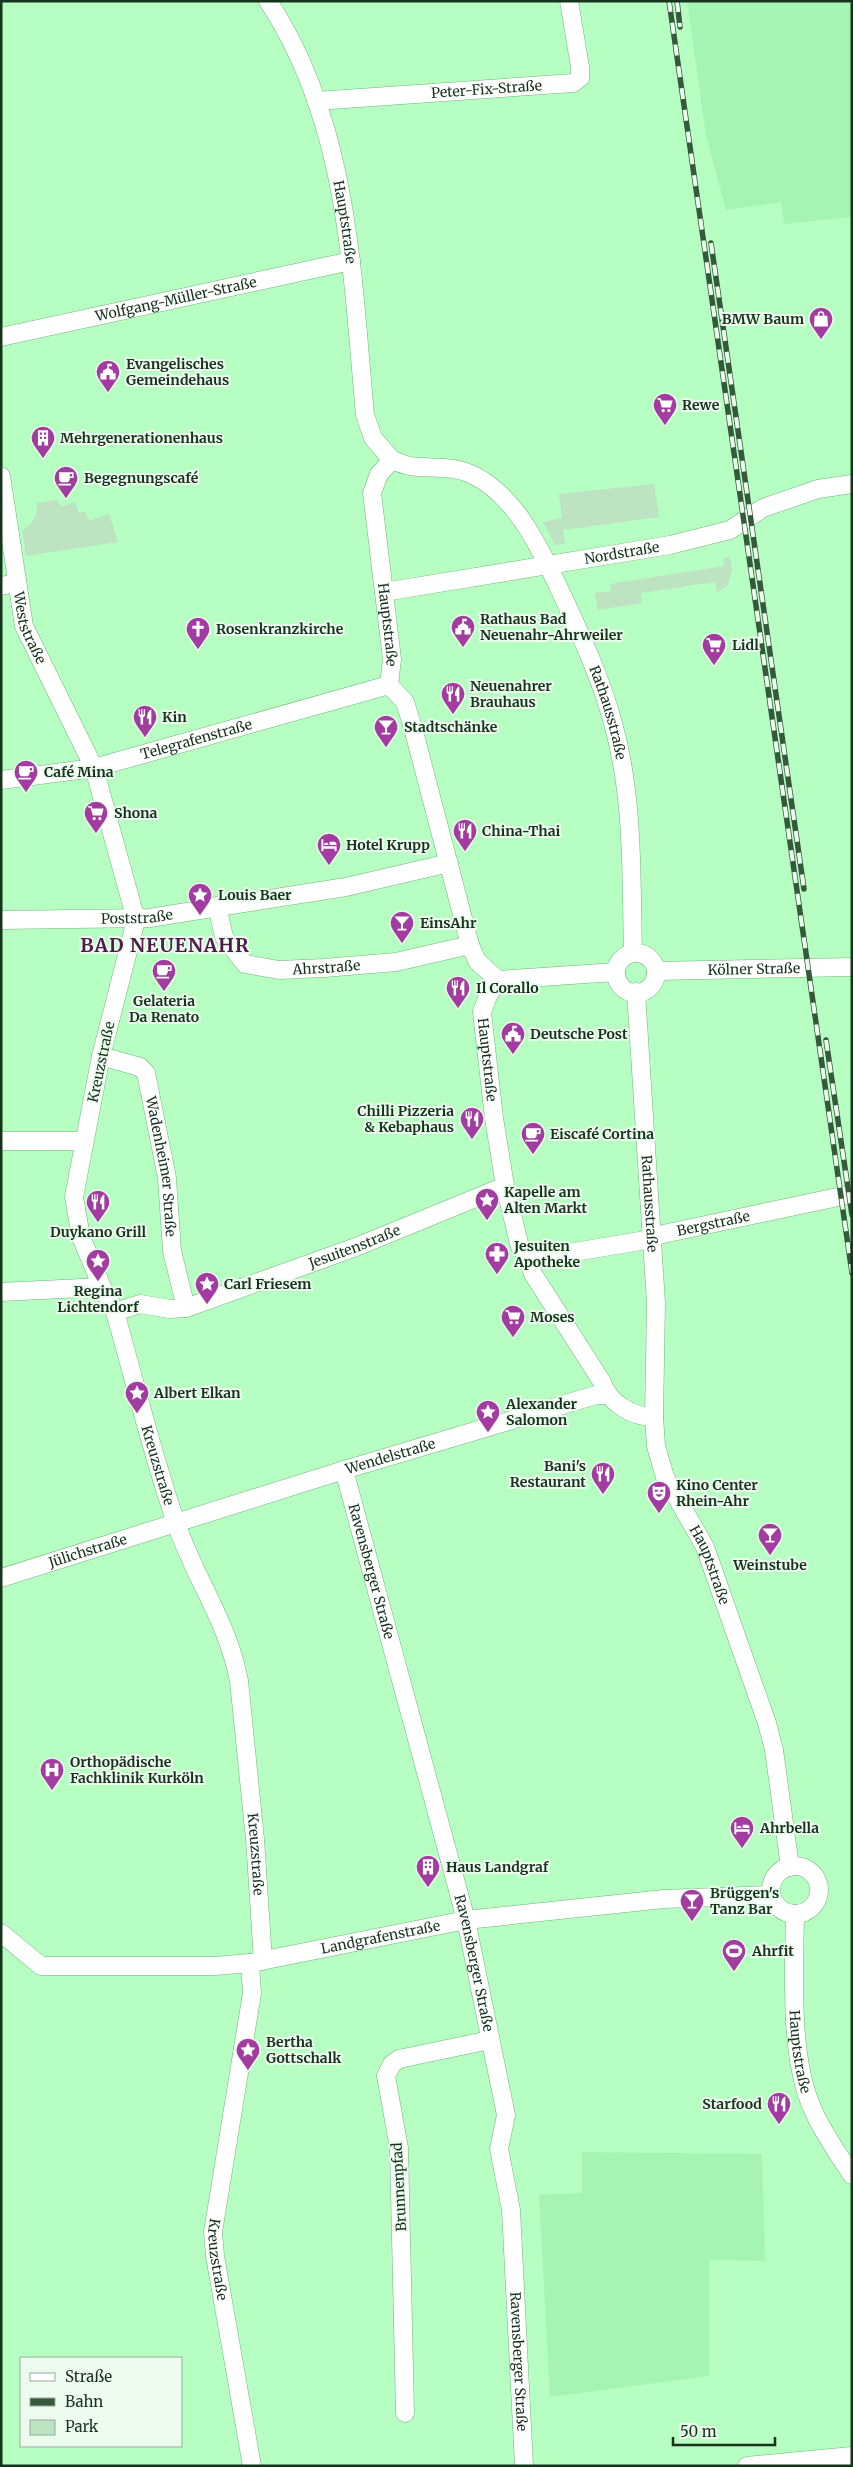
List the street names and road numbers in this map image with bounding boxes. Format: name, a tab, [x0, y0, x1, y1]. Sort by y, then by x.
street label: Peter-Fix-Straße	[431, 76, 543, 102]
street label: Hauptstraße	[329, 179, 360, 265]
street label: Wolfgang-Müller-Straße	[93, 273, 258, 325]
street label: Nordstraße	[583, 538, 661, 568]
street label: Hauptstraße	[374, 582, 401, 667]
street label: Weststraße	[10, 589, 50, 667]
street label: Rathausstraße	[585, 663, 630, 761]
street label: Telegrafenstraße	[138, 715, 254, 763]
street label: Poststraße	[101, 905, 174, 928]
street label: Ahrstraße	[291, 956, 361, 978]
street label: Kölner Straße	[707, 959, 800, 979]
street label: Hauptstraße	[474, 1017, 501, 1102]
street label: Kreuzstraße	[84, 1020, 118, 1104]
street label: Wadenheimer Straße	[142, 1094, 180, 1237]
street label: Rathausstraße	[637, 1154, 662, 1253]
street label: Bergstraße	[675, 1207, 751, 1240]
street label: Jesuitenstraße	[305, 1221, 403, 1273]
street label: Kreuzstraße	[138, 1423, 178, 1508]
street label: Wendelstraße	[342, 1434, 437, 1478]
street label: Ravensberger Straße	[344, 1502, 398, 1641]
street label: Hauptstraße	[685, 1522, 734, 1607]
street label: Jülichstraße	[45, 1530, 129, 1572]
street label: Kreuzstraße	[243, 1812, 268, 1896]
street label: Ravensberger Straße	[450, 1892, 498, 2033]
street label: Landgrafenstraße	[319, 1916, 442, 1958]
street label: Hauptstraße	[785, 2010, 815, 2095]
street label: Brunnenpfad	[388, 2141, 410, 2232]
street label: Kreuzstraße	[204, 2217, 232, 2302]
street label: Ravensberger Straße	[506, 2291, 531, 2432]

